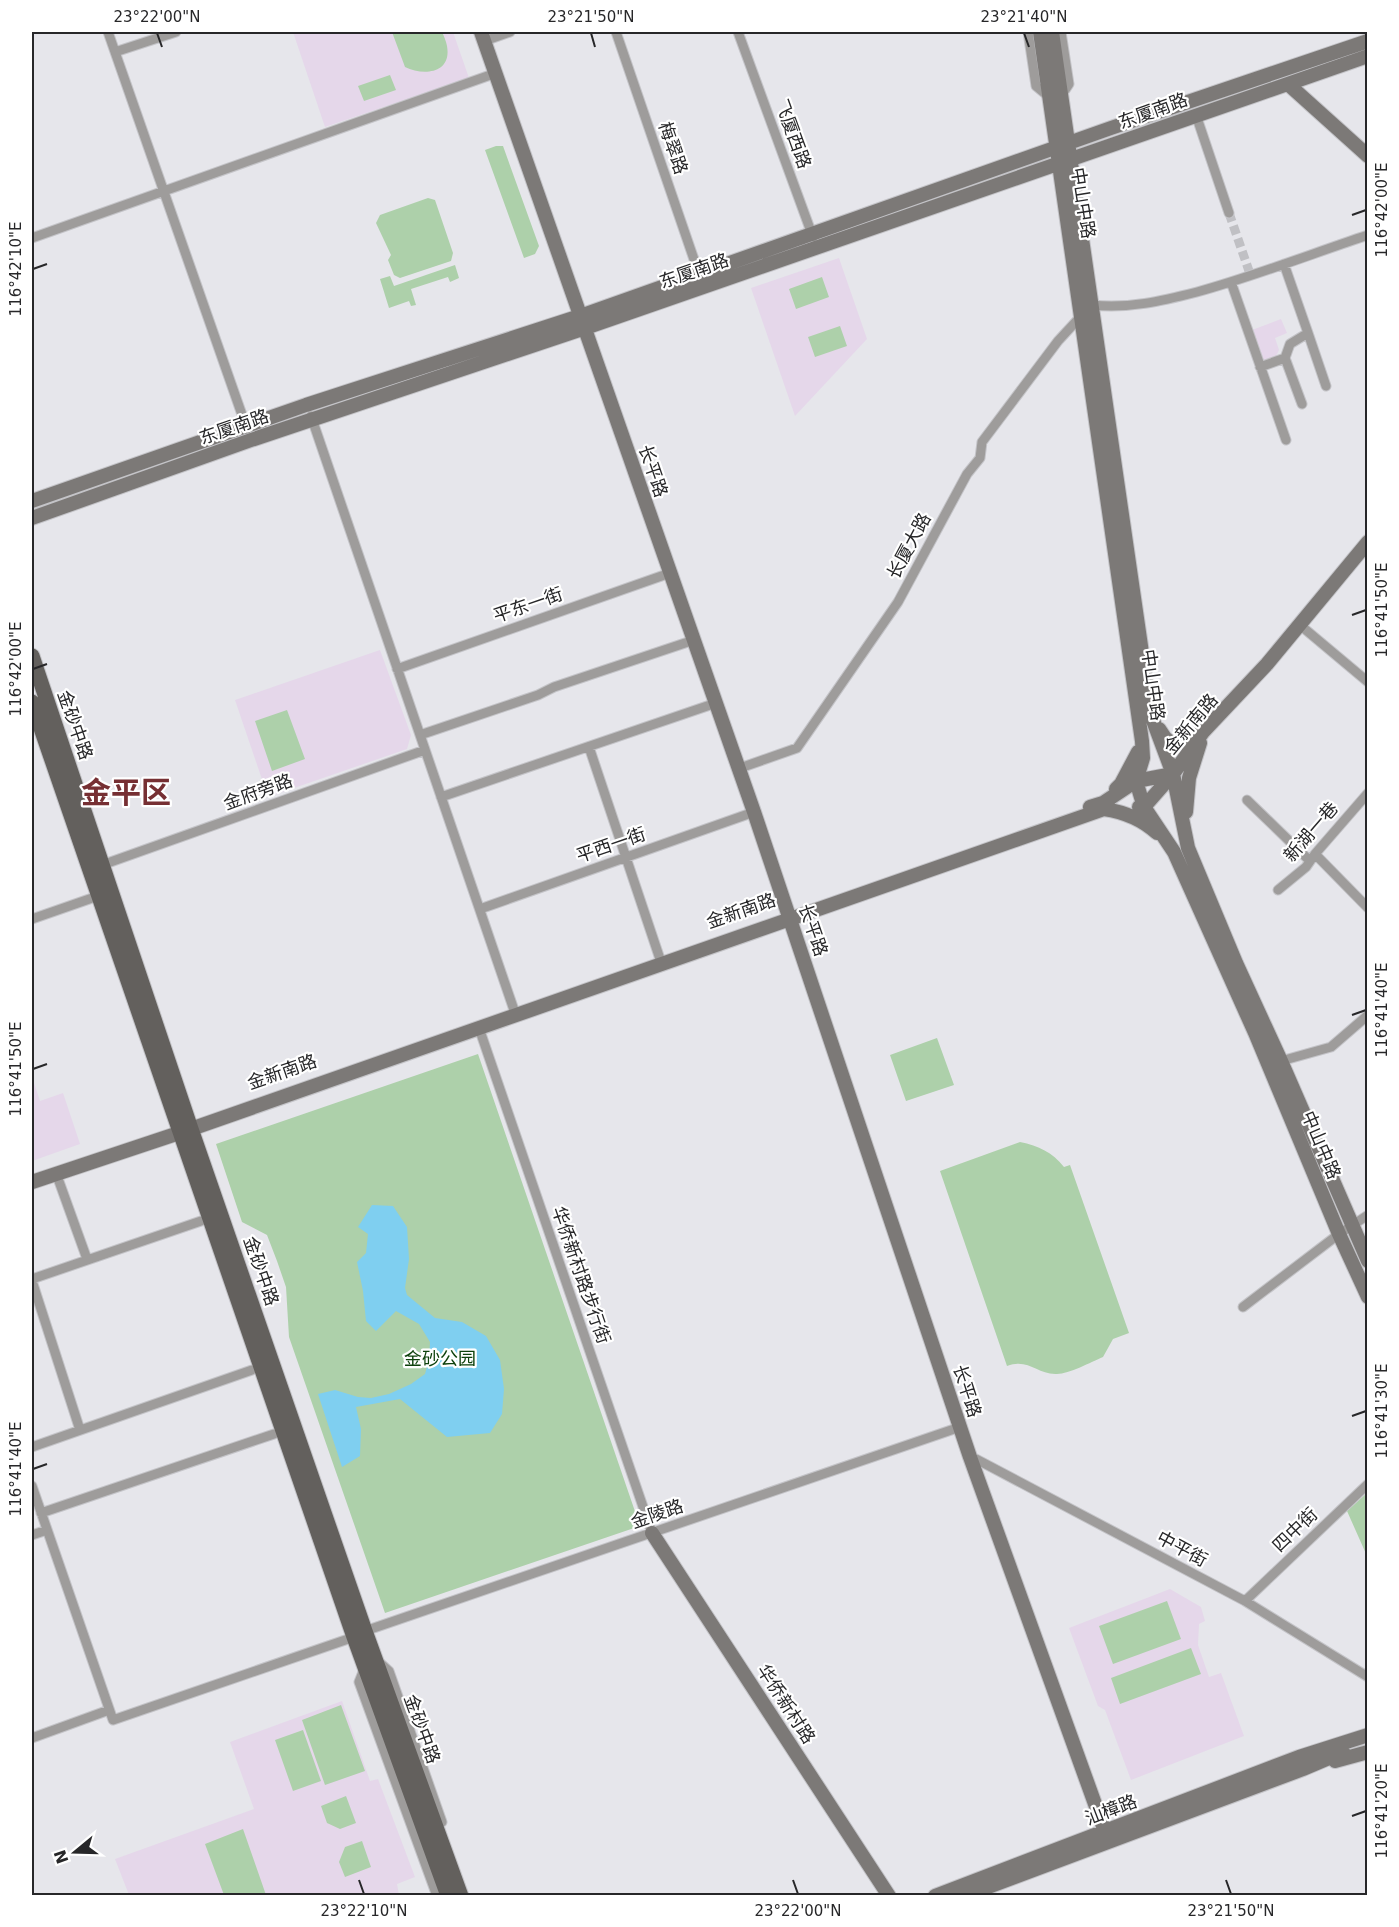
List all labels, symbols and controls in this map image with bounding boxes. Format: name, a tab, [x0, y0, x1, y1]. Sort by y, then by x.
text: 23°22'00"N	[113, 8, 201, 26]
text: 23°21'50"N	[547, 8, 635, 26]
text: 23°21'40"N	[980, 8, 1068, 26]
street label: 东厦南路	[1115, 88, 1190, 133]
street label: 飞厦西路	[771, 96, 816, 171]
street label: 梅翠路	[655, 119, 692, 177]
text: 116°42'00"E	[1373, 163, 1391, 257]
street label: 中山中路	[1067, 166, 1099, 240]
text: 116°42'10"E	[7, 222, 25, 316]
street label: 东厦南路	[656, 249, 731, 292]
street label: 东厦南路	[196, 405, 271, 448]
street label: 长平路	[635, 442, 672, 500]
street label: 长厦大路	[882, 509, 935, 582]
text: 116°41'50"E	[1373, 563, 1391, 657]
street label: 平东一街	[490, 583, 565, 626]
text: 116°42'00"E	[7, 622, 25, 716]
street label: 中山中路	[1138, 648, 1169, 722]
street label: 金砂中路	[54, 687, 97, 762]
street label: 金新南路	[1159, 689, 1222, 758]
street label: 金府旁路	[220, 769, 295, 814]
district label: 金平区	[81, 775, 171, 810]
street label: 新湖一巷	[1279, 798, 1342, 866]
street label: 平西一街	[573, 823, 648, 866]
street label: 金新南路	[703, 889, 778, 932]
street label: 长平路	[795, 901, 832, 959]
text: 116°41'40"E	[1373, 963, 1391, 1057]
text: 116°41'50"E	[7, 1022, 25, 1116]
street label: 金新南路	[244, 1050, 319, 1093]
street label: 中山中路	[1298, 1108, 1345, 1182]
street label: 华侨新村路步行街	[548, 1203, 615, 1346]
street label: 金砂中路	[240, 1233, 283, 1308]
park label: 金砂公园	[404, 1348, 476, 1369]
street label: 长平路	[949, 1362, 986, 1420]
text: 116°41'30"E	[1373, 1364, 1391, 1458]
text: 116°41'40"E	[7, 1422, 25, 1516]
street label: 金陵路	[628, 1495, 686, 1532]
street label: 四中街	[1268, 1503, 1321, 1556]
street label: 中平街	[1153, 1527, 1211, 1571]
street label: 华侨新村路	[753, 1660, 820, 1747]
street label: 金砂中路	[400, 1691, 445, 1766]
text: 116°41'20"E	[1373, 1764, 1391, 1858]
street label: 汕樟路	[1082, 1790, 1140, 1829]
north arrow	[45, 1822, 105, 1882]
text: N	[50, 1847, 72, 1866]
text: 23°22'10"N	[320, 1902, 408, 1920]
text: 23°22'00"N	[754, 1902, 842, 1920]
text: 23°21'50"N	[1187, 1902, 1275, 1920]

